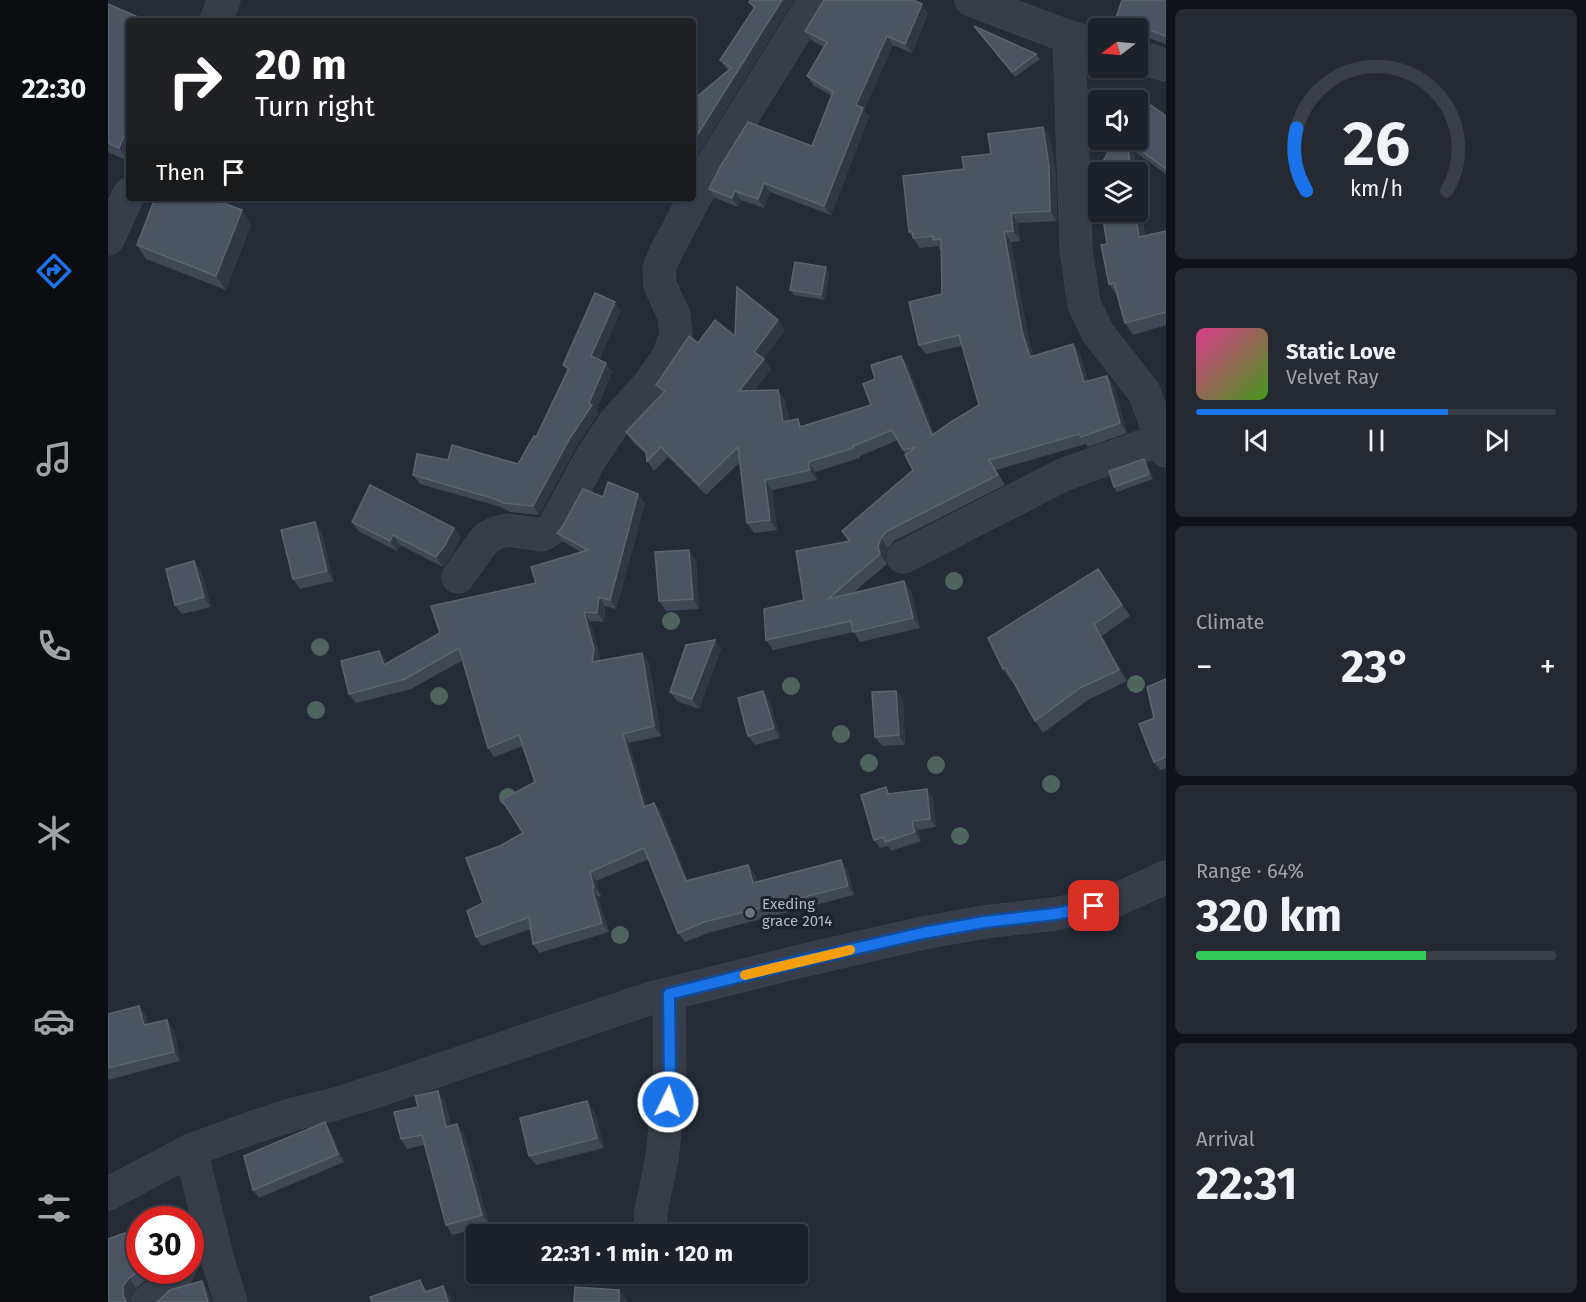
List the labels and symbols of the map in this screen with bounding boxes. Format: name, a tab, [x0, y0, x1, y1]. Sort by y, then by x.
north arrow	[1088, 18, 1148, 78]
pin	[1068, 880, 1119, 931]
place label: Exeding grace 2014	[762, 895, 832, 930]
marker: Exeding grace 2014	[743, 906, 757, 920]
position arrow	[636, 1070, 700, 1134]
speed limit sign: 30	[126, 1206, 204, 1284]

